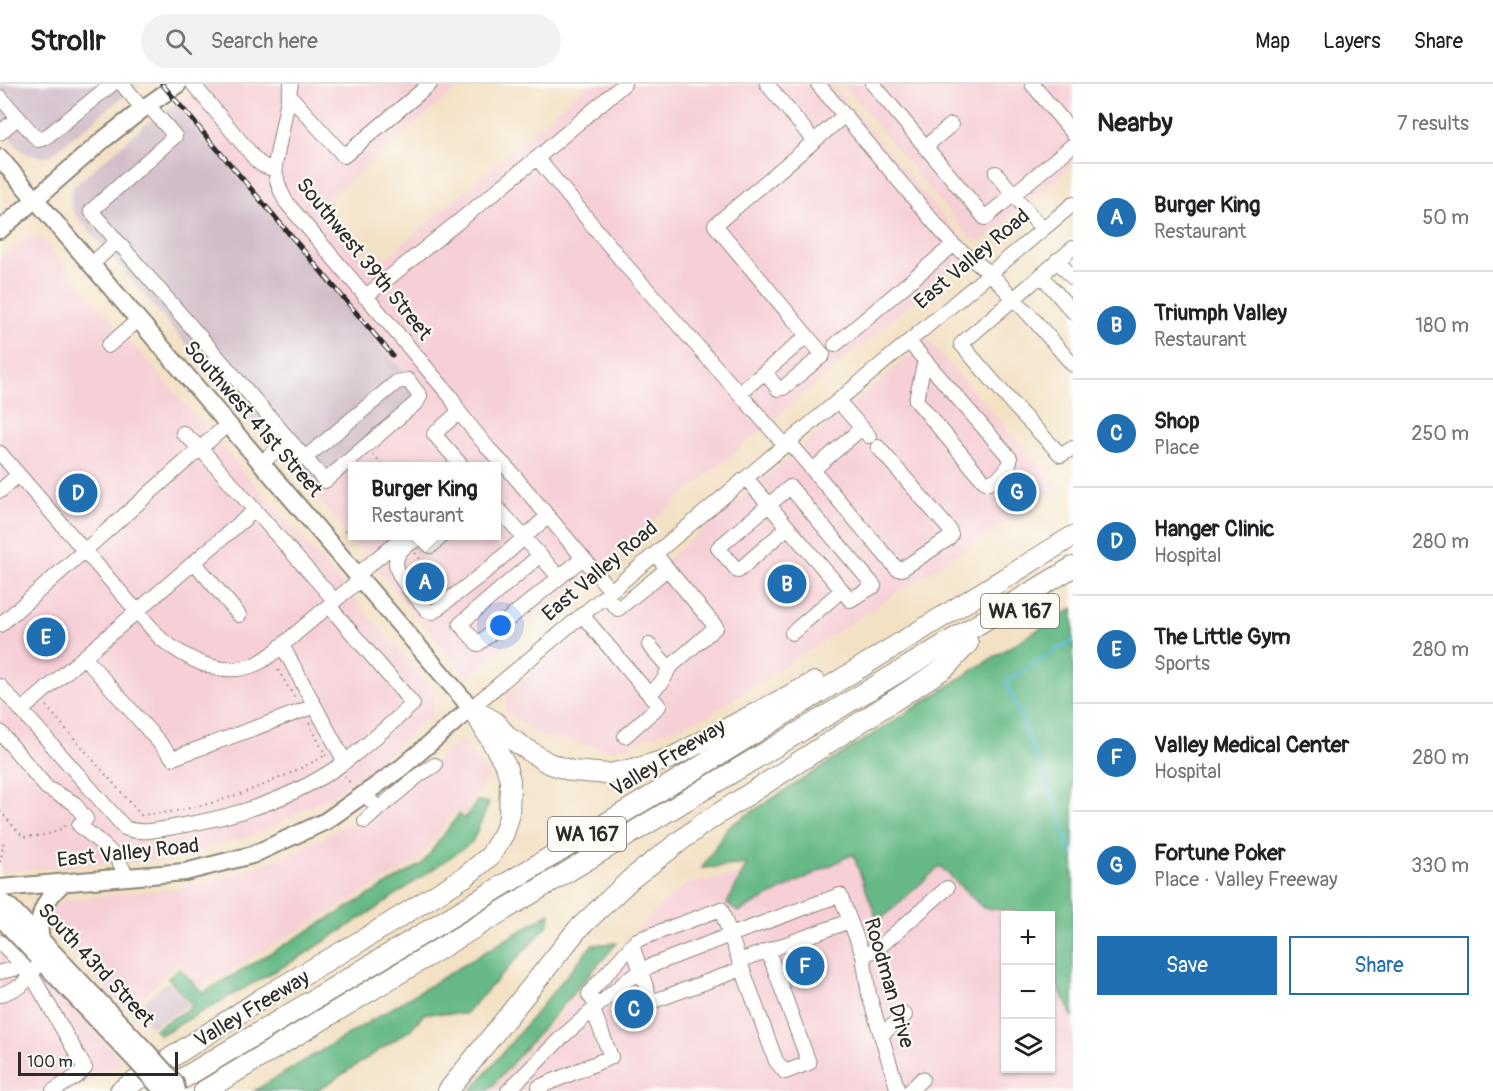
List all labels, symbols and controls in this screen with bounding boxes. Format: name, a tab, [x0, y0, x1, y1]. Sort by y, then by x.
search box	[141, 14, 561, 68]
text: Strollr	[30, 24, 105, 59]
icon: search	[162, 25, 195, 58]
text: Search here	[210, 27, 318, 55]
text: Map	[1255, 28, 1290, 55]
text: Layers	[1323, 28, 1381, 55]
text: Share	[1414, 28, 1463, 55]
text: Nearby	[1097, 107, 1173, 139]
text: 7 results	[1397, 111, 1469, 136]
street label: Southwest 39th Street	[290, 172, 438, 346]
text: Burger King	[1154, 191, 1260, 219]
street label: East Valley Road	[909, 203, 1035, 315]
text: A	[1110, 205, 1123, 230]
text: 50 m	[1422, 205, 1469, 230]
text: Restaurant	[1154, 219, 1246, 244]
text: Triumph Valley	[1154, 299, 1287, 327]
text: B	[1111, 313, 1122, 338]
text: 180 m	[1415, 313, 1469, 338]
text: Restaurant	[1154, 327, 1246, 352]
street label: Southwest 41st Street	[178, 335, 329, 503]
text: Shop	[1154, 407, 1200, 435]
text: C	[1110, 421, 1123, 446]
text: 250 m	[1411, 421, 1469, 446]
text: Place	[1154, 435, 1199, 460]
popup	[348, 462, 501, 540]
pin: D	[58, 470, 98, 516]
pin: G	[998, 470, 1036, 514]
text: Burger King	[371, 475, 478, 503]
text: Restaurant	[371, 503, 464, 528]
street label: East Valley Road	[537, 515, 663, 627]
text: Hanger Clinic	[1154, 515, 1275, 543]
text: D	[1110, 529, 1123, 554]
text: 280 m	[1412, 529, 1469, 554]
text: Hospital	[1154, 543, 1221, 568]
pin: A	[406, 560, 444, 604]
pin: B	[768, 562, 806, 606]
road number: WA 167	[981, 594, 1059, 628]
your location	[486, 611, 515, 640]
pin: E	[26, 614, 66, 660]
text: The Little Gym	[1154, 623, 1291, 651]
text: E	[1111, 637, 1122, 662]
text: 280 m	[1412, 637, 1469, 662]
text: Sports	[1154, 651, 1210, 676]
street label: Valley Freeway	[606, 713, 730, 803]
text: Valley Medical Center	[1154, 731, 1349, 759]
text: F	[1110, 745, 1123, 770]
text: 280 m	[1412, 745, 1469, 770]
text: Hospital	[1154, 759, 1221, 784]
road number: WA 167	[548, 817, 626, 851]
street label: East Valley Road	[56, 832, 200, 874]
text: Fortune Poker	[1154, 839, 1286, 867]
text: G	[1110, 853, 1123, 878]
text: 330 m	[1411, 853, 1469, 878]
text: Place · Valley Freeway	[1154, 867, 1338, 892]
street label: South 43rd Street	[32, 897, 161, 1033]
map controls	[1001, 911, 1055, 1073]
button: +	[1001, 911, 1055, 965]
street label: Roodman Drive	[858, 915, 921, 1052]
button: Save	[1097, 936, 1277, 995]
button: Share	[1289, 936, 1469, 995]
pin: F	[786, 944, 824, 988]
street label: Valley Freeway	[190, 964, 314, 1054]
button: −	[1001, 965, 1055, 1019]
pin: C	[614, 986, 654, 1032]
button: layers	[1001, 1019, 1055, 1073]
scale bar	[18, 1049, 178, 1076]
text: 100 m	[27, 1052, 73, 1072]

